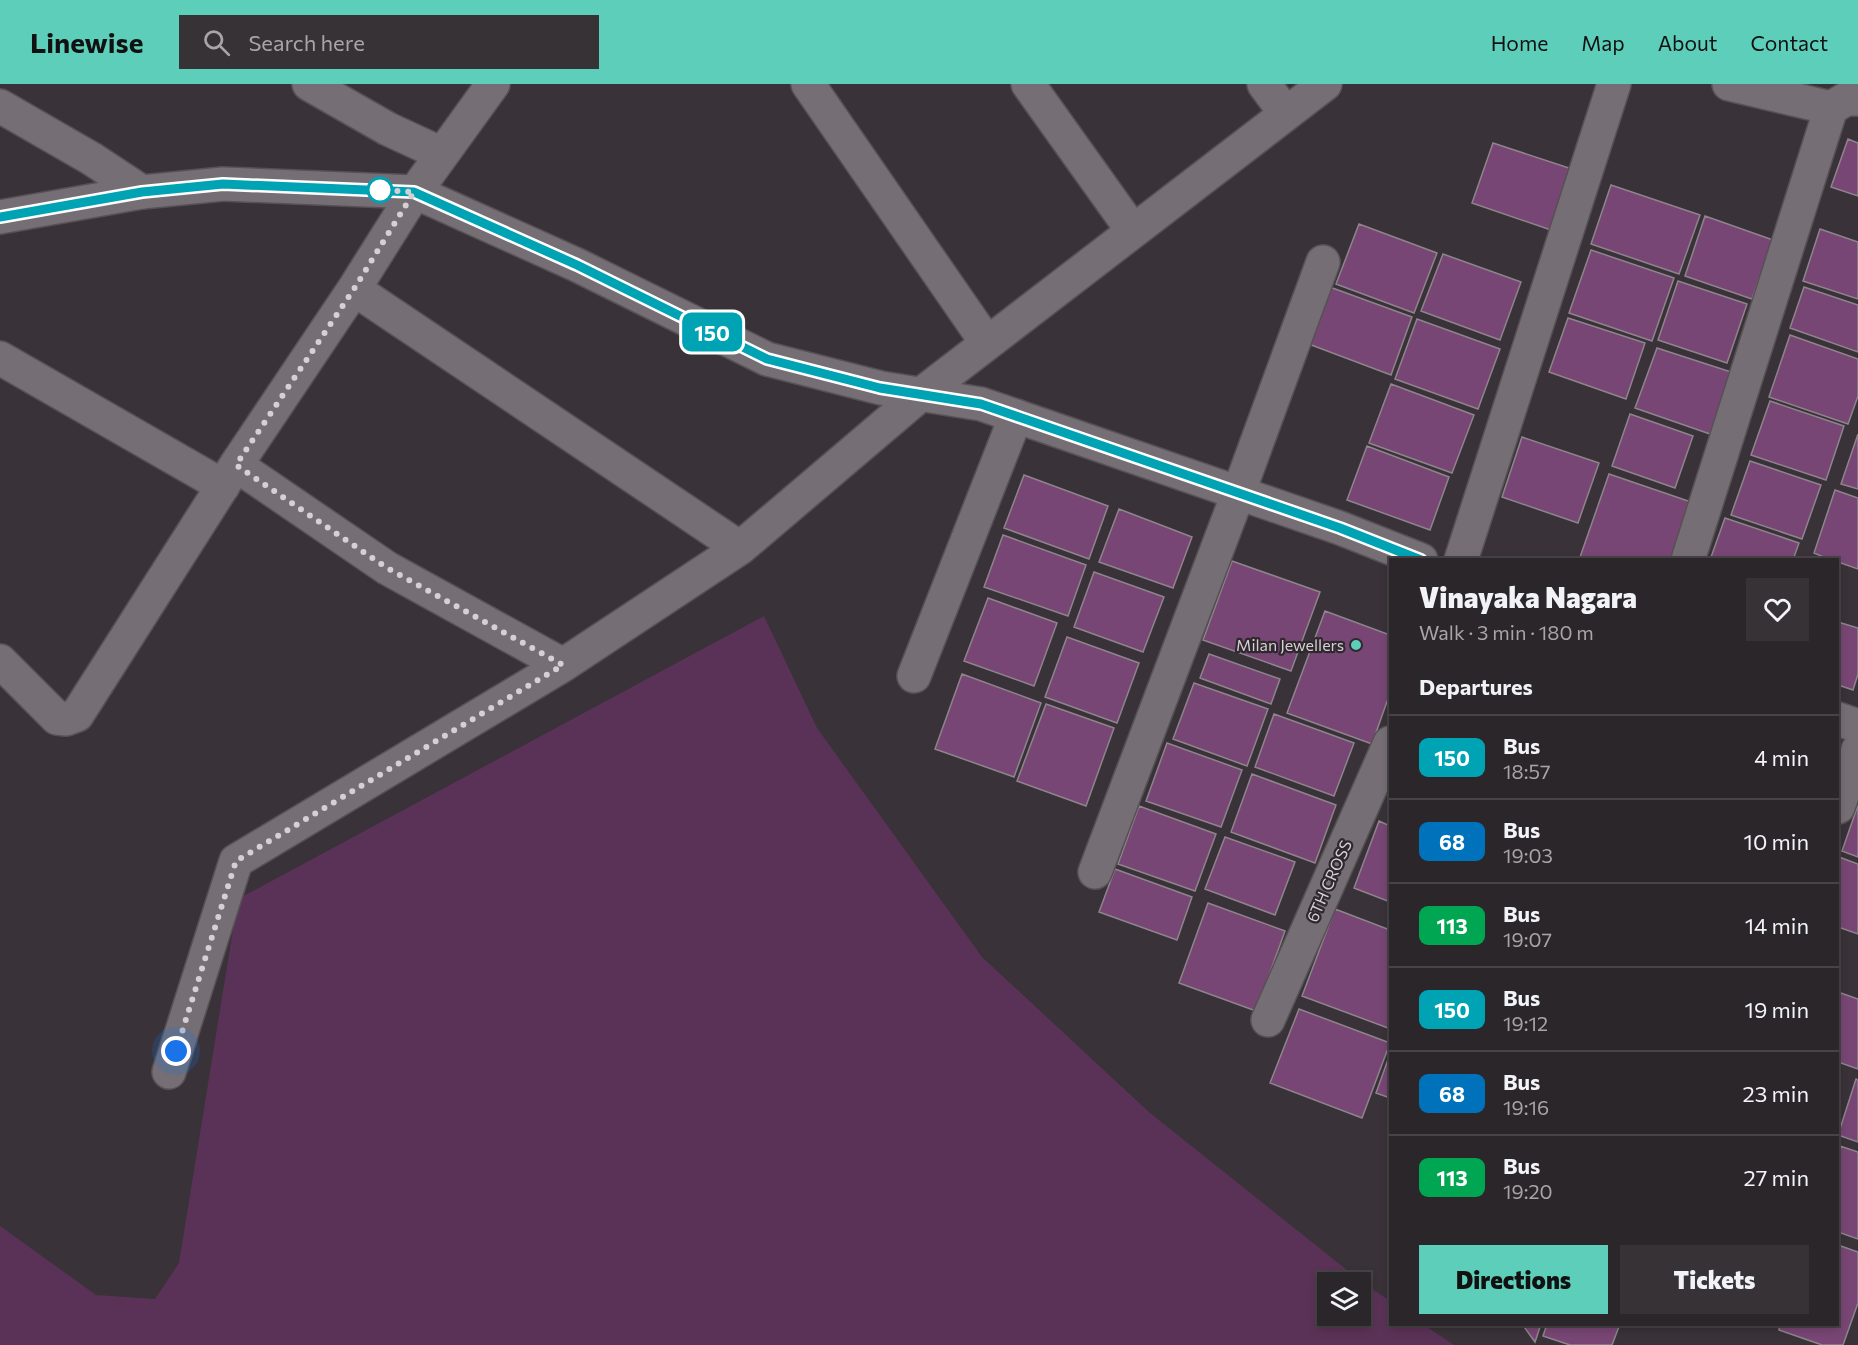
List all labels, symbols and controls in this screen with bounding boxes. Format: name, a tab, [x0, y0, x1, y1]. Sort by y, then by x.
search box	[179, 15, 599, 69]
text: Linewise	[30, 25, 143, 59]
icon: search	[200, 26, 233, 59]
text: Search here	[248, 29, 365, 56]
text: Home	[1491, 30, 1548, 55]
text: Map	[1581, 30, 1625, 55]
text: About	[1658, 30, 1717, 55]
text: Contact	[1750, 30, 1828, 55]
unlabelled marker	[367, 177, 393, 203]
line badge: 150	[678, 312, 746, 352]
text: 150	[694, 320, 730, 345]
button: heart	[1746, 578, 1809, 641]
text: Vinayaka Nagara	[1419, 580, 1637, 614]
text: Walk · 3 min · 180 m	[1419, 620, 1594, 644]
place label: Milan Jewellers	[1236, 635, 1344, 654]
marker: Milan Jewellers	[1349, 638, 1363, 652]
text: Departures	[1419, 673, 1533, 700]
text: Bus	[1503, 732, 1540, 759]
text: 4 min	[1754, 744, 1809, 771]
text: 150	[1434, 745, 1470, 770]
text: 18:57	[1503, 759, 1550, 783]
text: Bus	[1503, 816, 1540, 843]
text: 10 min	[1744, 828, 1809, 855]
text: 68	[1439, 829, 1465, 854]
street label: 6TH CROSS	[1302, 837, 1355, 925]
text: 19:03	[1503, 843, 1553, 867]
text: Bus	[1503, 900, 1540, 927]
text: 14 min	[1745, 912, 1809, 939]
text: 113	[1436, 913, 1468, 938]
text: 19:07	[1503, 927, 1552, 951]
text: Bus	[1503, 984, 1540, 1011]
text: 19 min	[1745, 996, 1809, 1023]
text: 150	[1434, 997, 1470, 1022]
text: 19:12	[1503, 1011, 1548, 1035]
your location	[161, 1036, 191, 1066]
text: Bus	[1503, 1068, 1540, 1095]
text: 23 min	[1743, 1080, 1809, 1107]
text: 68	[1439, 1081, 1465, 1106]
text: 19:16	[1503, 1095, 1549, 1119]
text: Bus	[1503, 1152, 1540, 1179]
text: 27 min	[1744, 1164, 1809, 1191]
text: 113	[1436, 1165, 1468, 1190]
text: 19:20	[1503, 1179, 1553, 1203]
button: Directions	[1419, 1245, 1608, 1314]
button: Tickets	[1620, 1245, 1809, 1314]
map controls	[1317, 1272, 1371, 1326]
button: layers	[1317, 1272, 1371, 1326]

